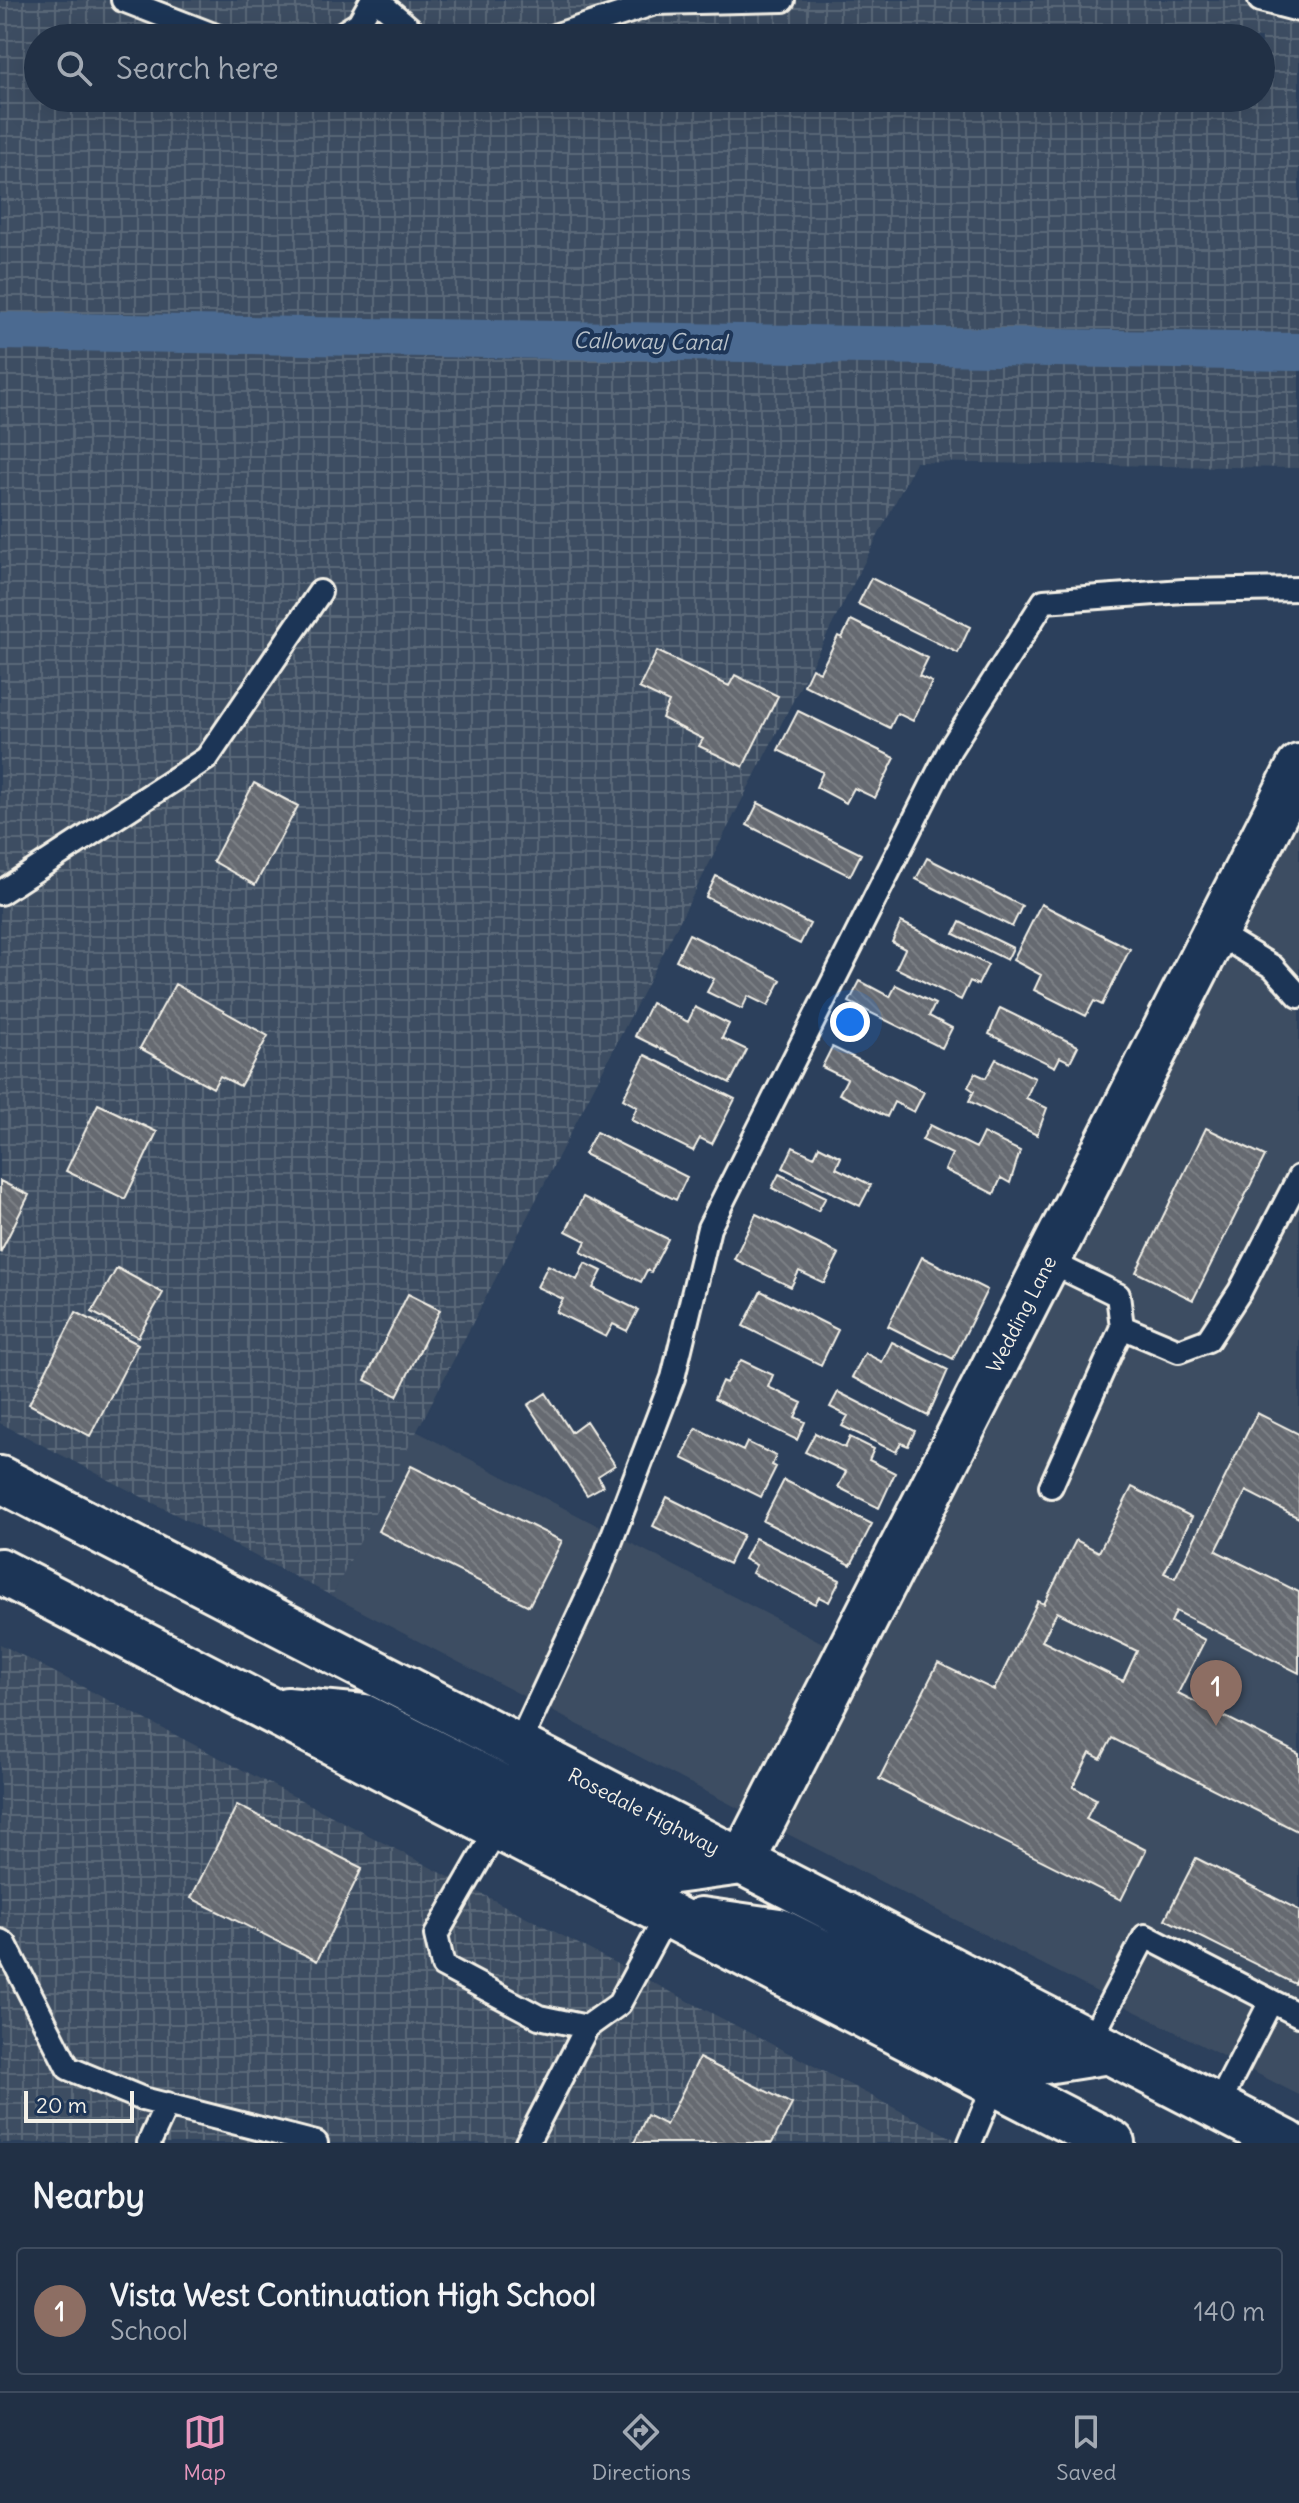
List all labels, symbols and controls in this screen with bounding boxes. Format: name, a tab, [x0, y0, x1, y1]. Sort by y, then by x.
search box	[24, 24, 1275, 112]
icon: search	[52, 46, 96, 90]
text: Search here	[116, 49, 279, 87]
water label: Calloway Canal	[573, 326, 730, 356]
your location	[830, 1002, 870, 1042]
street label: Wedding Lane	[981, 1251, 1061, 1377]
pin: 1	[1190, 1660, 1242, 1726]
street label: Rosedale Highway	[564, 1762, 724, 1860]
scale bar	[24, 2087, 134, 2123]
text: 20 m	[36, 2091, 87, 2119]
text: Nearby	[32, 2174, 145, 2217]
text: Vista West Continuation High School	[110, 2276, 596, 2314]
text: 1	[55, 2295, 65, 2328]
text: 140 m	[1194, 2295, 1265, 2328]
text: School	[110, 2314, 188, 2347]
tab: Map	[183, 2410, 227, 2486]
tab: Directions	[592, 2410, 691, 2486]
tab: Saved	[1056, 2410, 1116, 2486]

